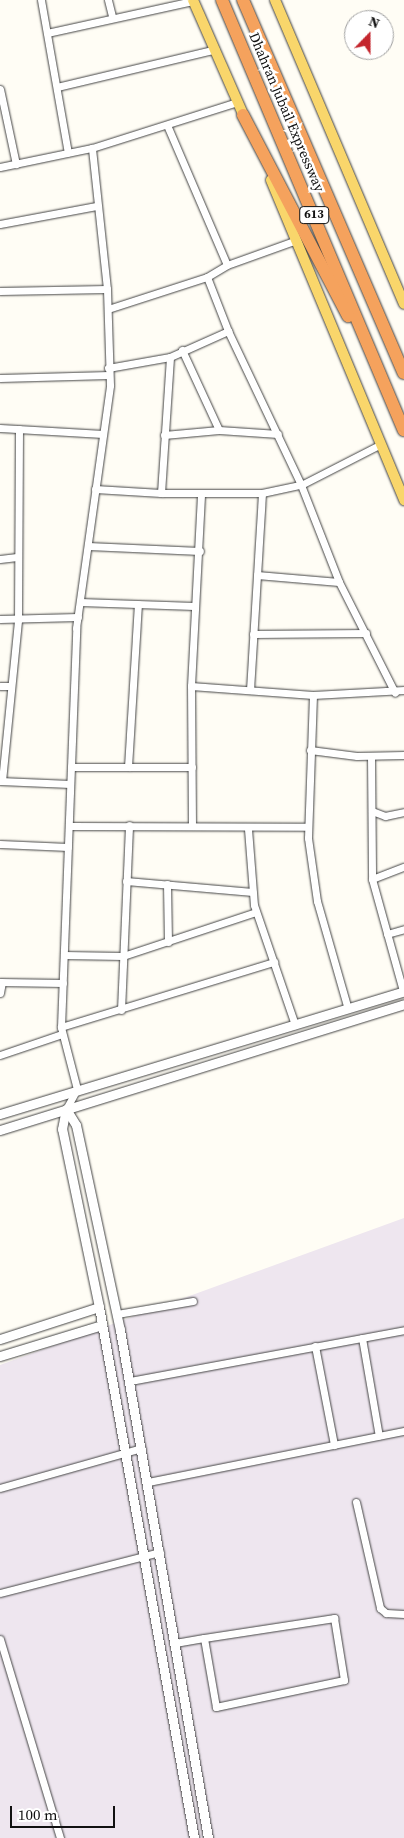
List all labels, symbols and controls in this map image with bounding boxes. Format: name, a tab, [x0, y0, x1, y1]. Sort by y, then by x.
north arrow	[344, 10, 394, 60]
text: N	[366, 11, 383, 33]
street label: Dhahran Jubail Expressway	[246, 30, 328, 194]
road number: 613	[299, 206, 329, 224]
scale bar	[12, 1796, 118, 1828]
text: 100 m	[18, 1804, 58, 1825]

